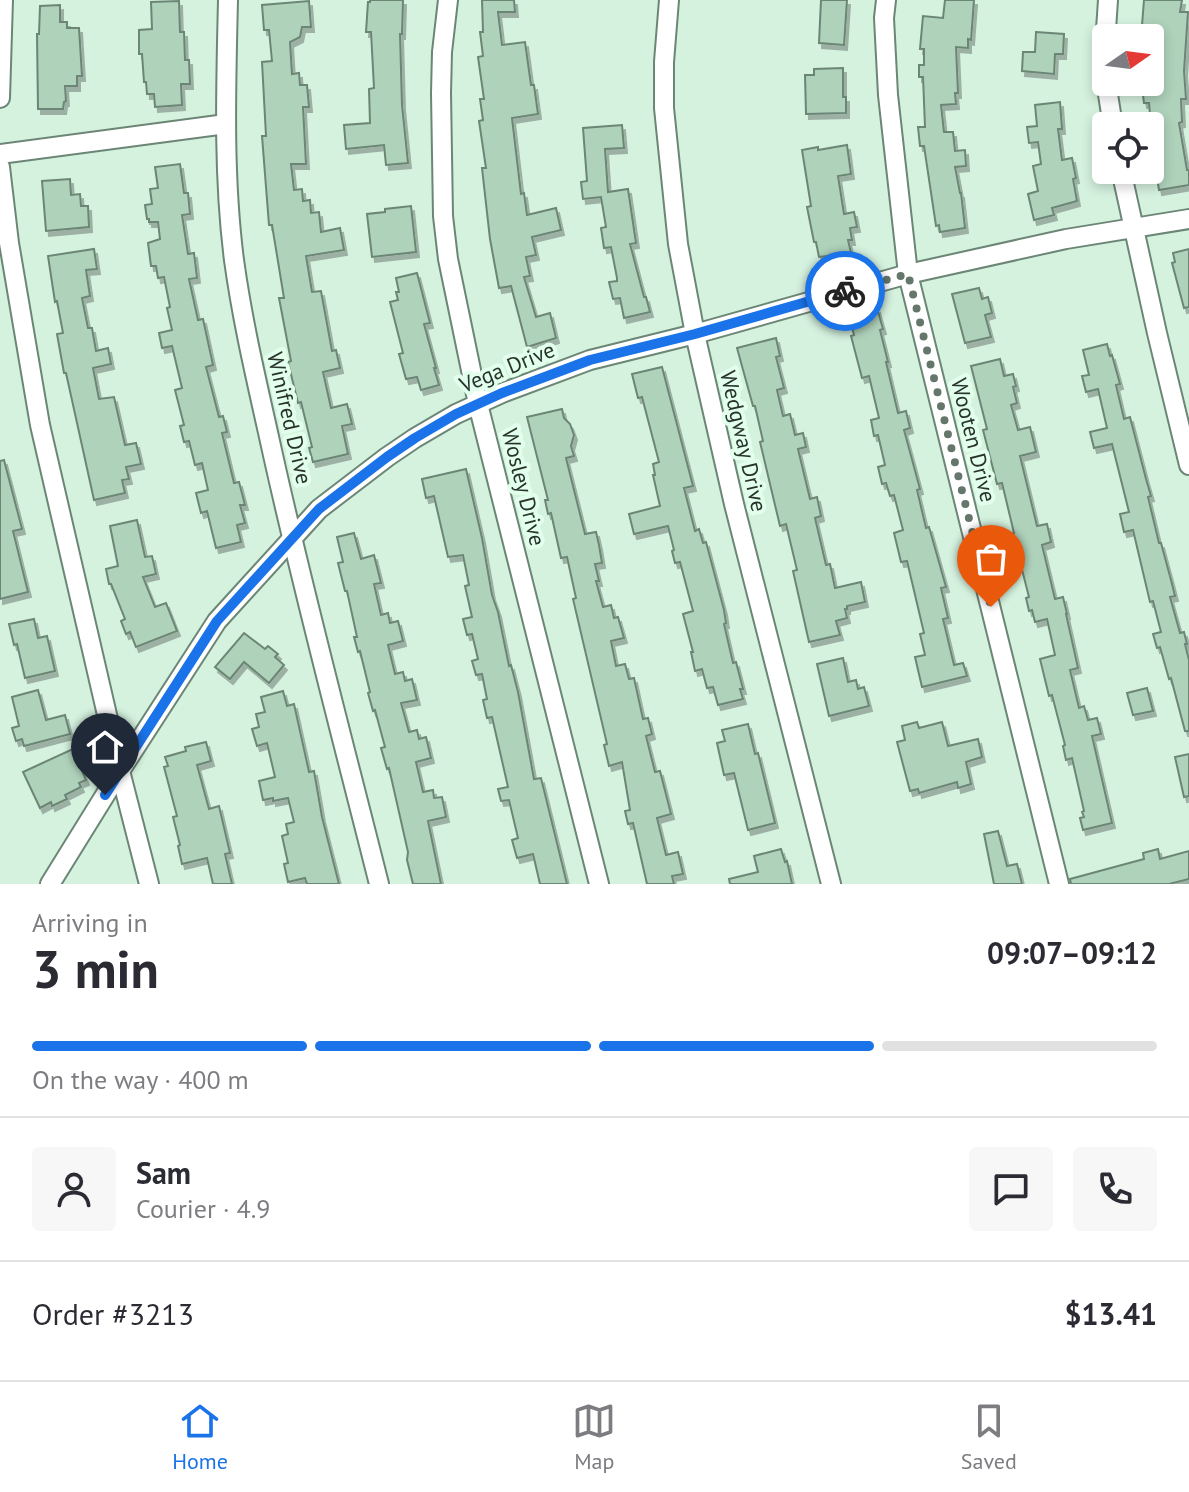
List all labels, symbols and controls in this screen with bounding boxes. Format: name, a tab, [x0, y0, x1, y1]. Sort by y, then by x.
north arrow	[1092, 24, 1164, 96]
map controls	[1092, 24, 1164, 184]
button: locate	[1092, 112, 1164, 184]
courier	[805, 251, 885, 331]
icon: bike	[823, 269, 867, 313]
street label: Vega Drive	[454, 335, 559, 399]
street label: Winifred Drive	[261, 349, 319, 487]
street label: Wedgway Drive	[714, 368, 774, 514]
street label: Wooten Drive	[945, 375, 1003, 505]
street label: Wosley Drive	[496, 425, 552, 549]
pin	[957, 525, 1025, 607]
icon: bag	[969, 537, 1013, 581]
pin	[71, 713, 139, 795]
icon: home	[83, 725, 127, 769]
text: Arriving in	[32, 906, 148, 939]
text: 09:07–09:12	[987, 933, 1157, 972]
text: 3 min	[32, 935, 159, 1002]
text: On the way · 400 m	[32, 1063, 249, 1096]
button: person	[32, 1147, 116, 1231]
button: chat	[969, 1147, 1053, 1231]
button: phone	[1073, 1147, 1157, 1231]
text: Sam	[136, 1153, 191, 1192]
text: Courier · 4.9	[136, 1192, 270, 1225]
text: Order #3213	[32, 1294, 194, 1333]
text: $13.41	[1065, 1294, 1157, 1333]
tab: Home	[172, 1399, 228, 1475]
tab: Map	[572, 1399, 616, 1475]
tab: Saved	[961, 1399, 1017, 1475]

